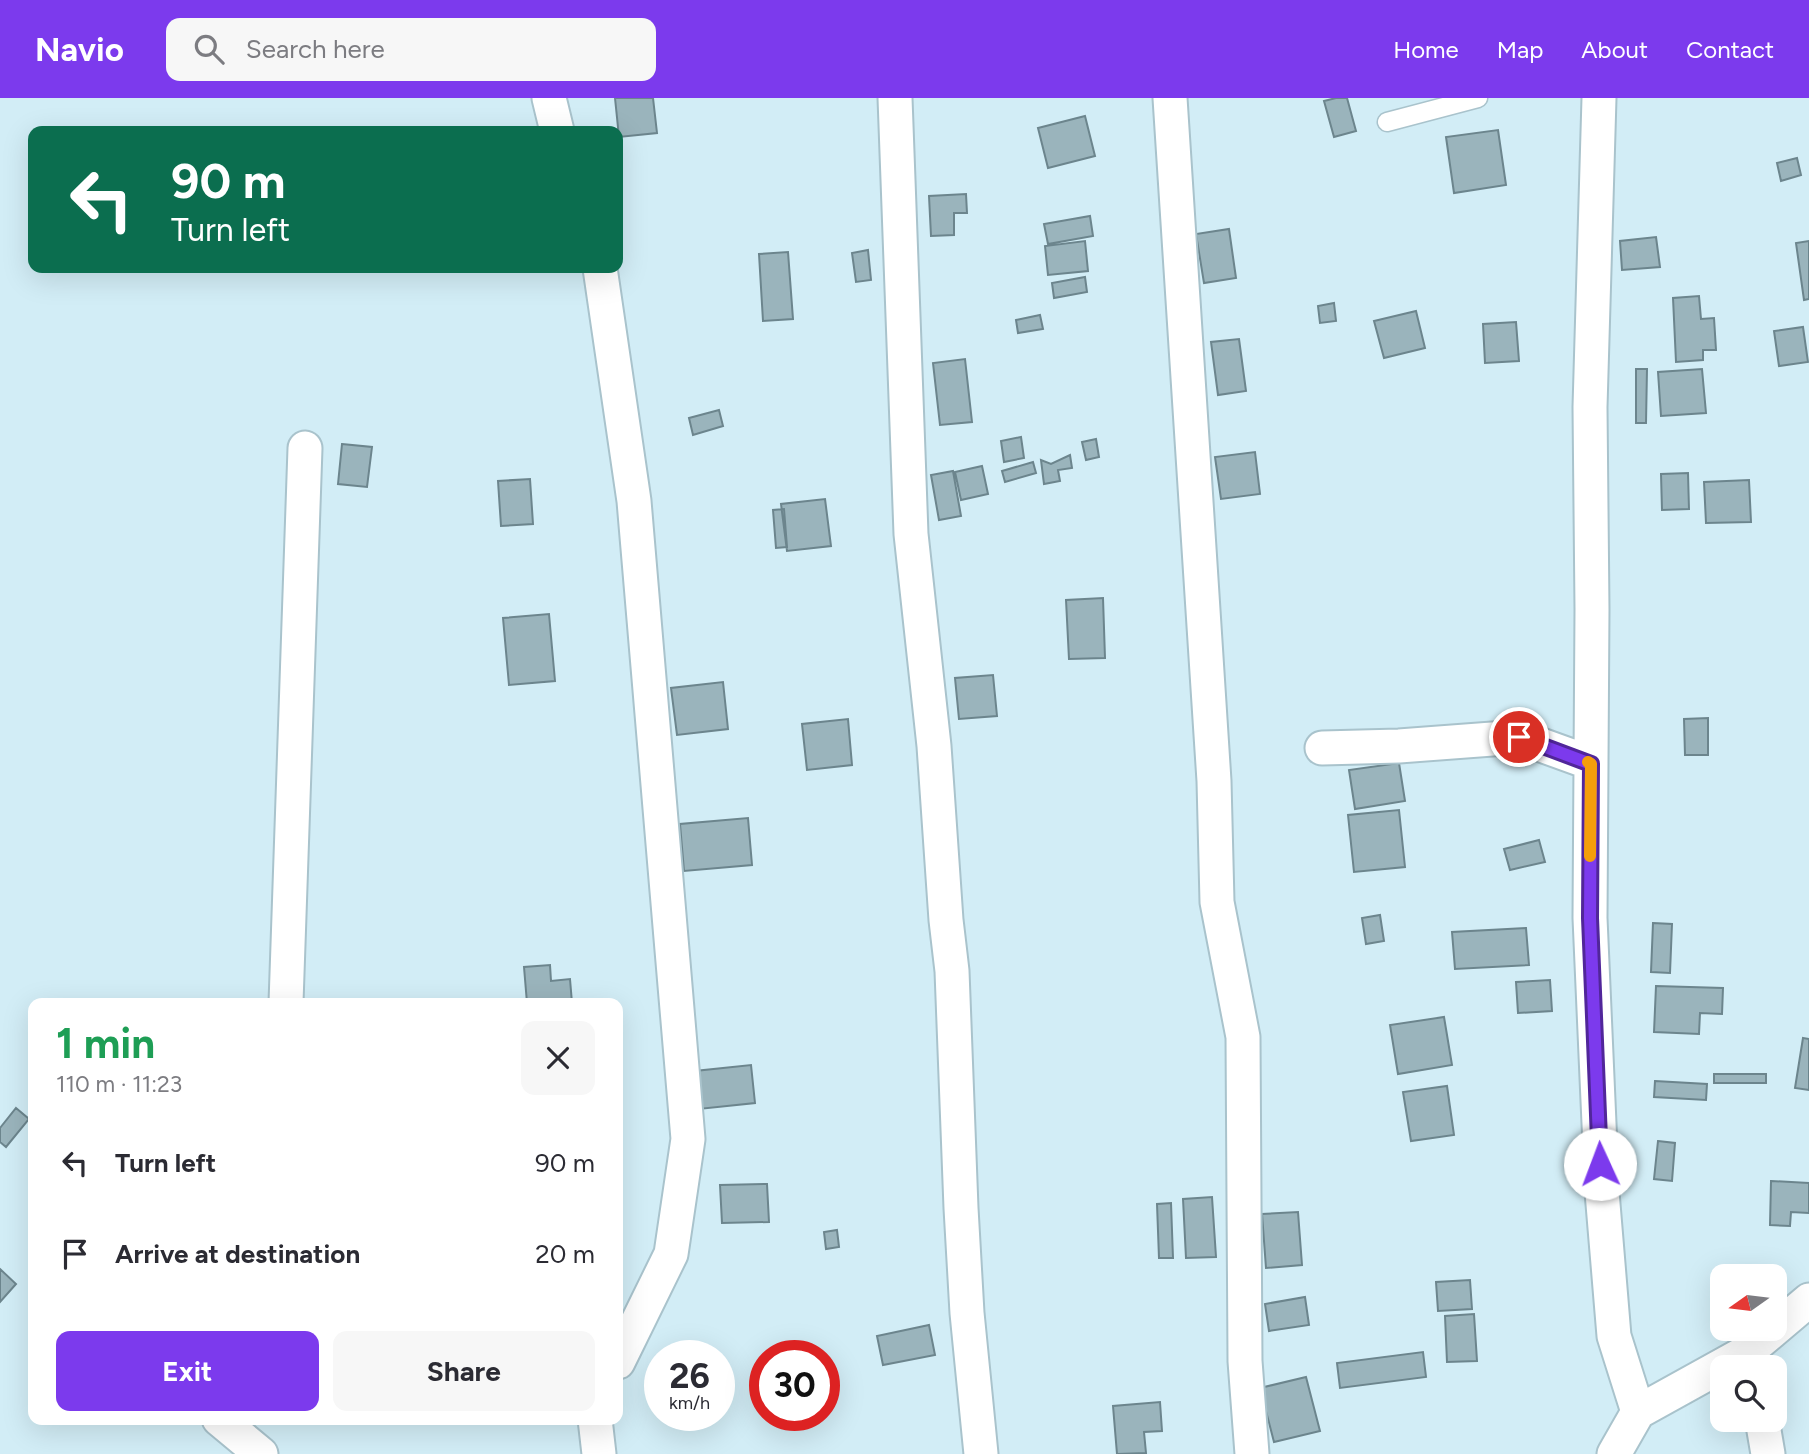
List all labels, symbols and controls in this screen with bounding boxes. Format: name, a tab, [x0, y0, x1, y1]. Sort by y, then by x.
search box	[166, 18, 656, 81]
text: Navio	[35, 30, 124, 69]
icon: search	[190, 30, 228, 68]
text: Search here	[246, 33, 385, 65]
text: Home	[1393, 35, 1459, 64]
text: Map	[1497, 35, 1543, 64]
text: About	[1581, 35, 1648, 64]
text: Contact	[1686, 35, 1774, 64]
text: 90 m	[171, 151, 286, 210]
icon: left	[56, 154, 147, 245]
text: Turn left	[171, 211, 290, 249]
pin	[1489, 707, 1549, 767]
icon: arrive	[1500, 718, 1538, 756]
text: 1 min	[56, 1018, 155, 1069]
button: close	[521, 1021, 595, 1095]
text: 110 m · 11:23	[56, 1070, 182, 1098]
position arrow	[1563, 1127, 1637, 1201]
icon: left	[56, 1144, 94, 1182]
text: Turn left	[115, 1147, 216, 1179]
text: 90 m	[535, 1147, 595, 1179]
icon: arrive	[56, 1235, 94, 1273]
text: Arrive at destination	[115, 1238, 360, 1270]
text: 20 m	[535, 1238, 595, 1270]
north arrow	[1710, 1264, 1787, 1340]
map controls	[1710, 1264, 1787, 1432]
button: Exit	[56, 1331, 319, 1411]
button: Share	[333, 1331, 595, 1411]
speed limit sign: 30	[749, 1340, 840, 1431]
text: 26	[669, 1355, 710, 1397]
button: search	[1710, 1355, 1787, 1432]
text: km/h	[669, 1392, 710, 1414]

